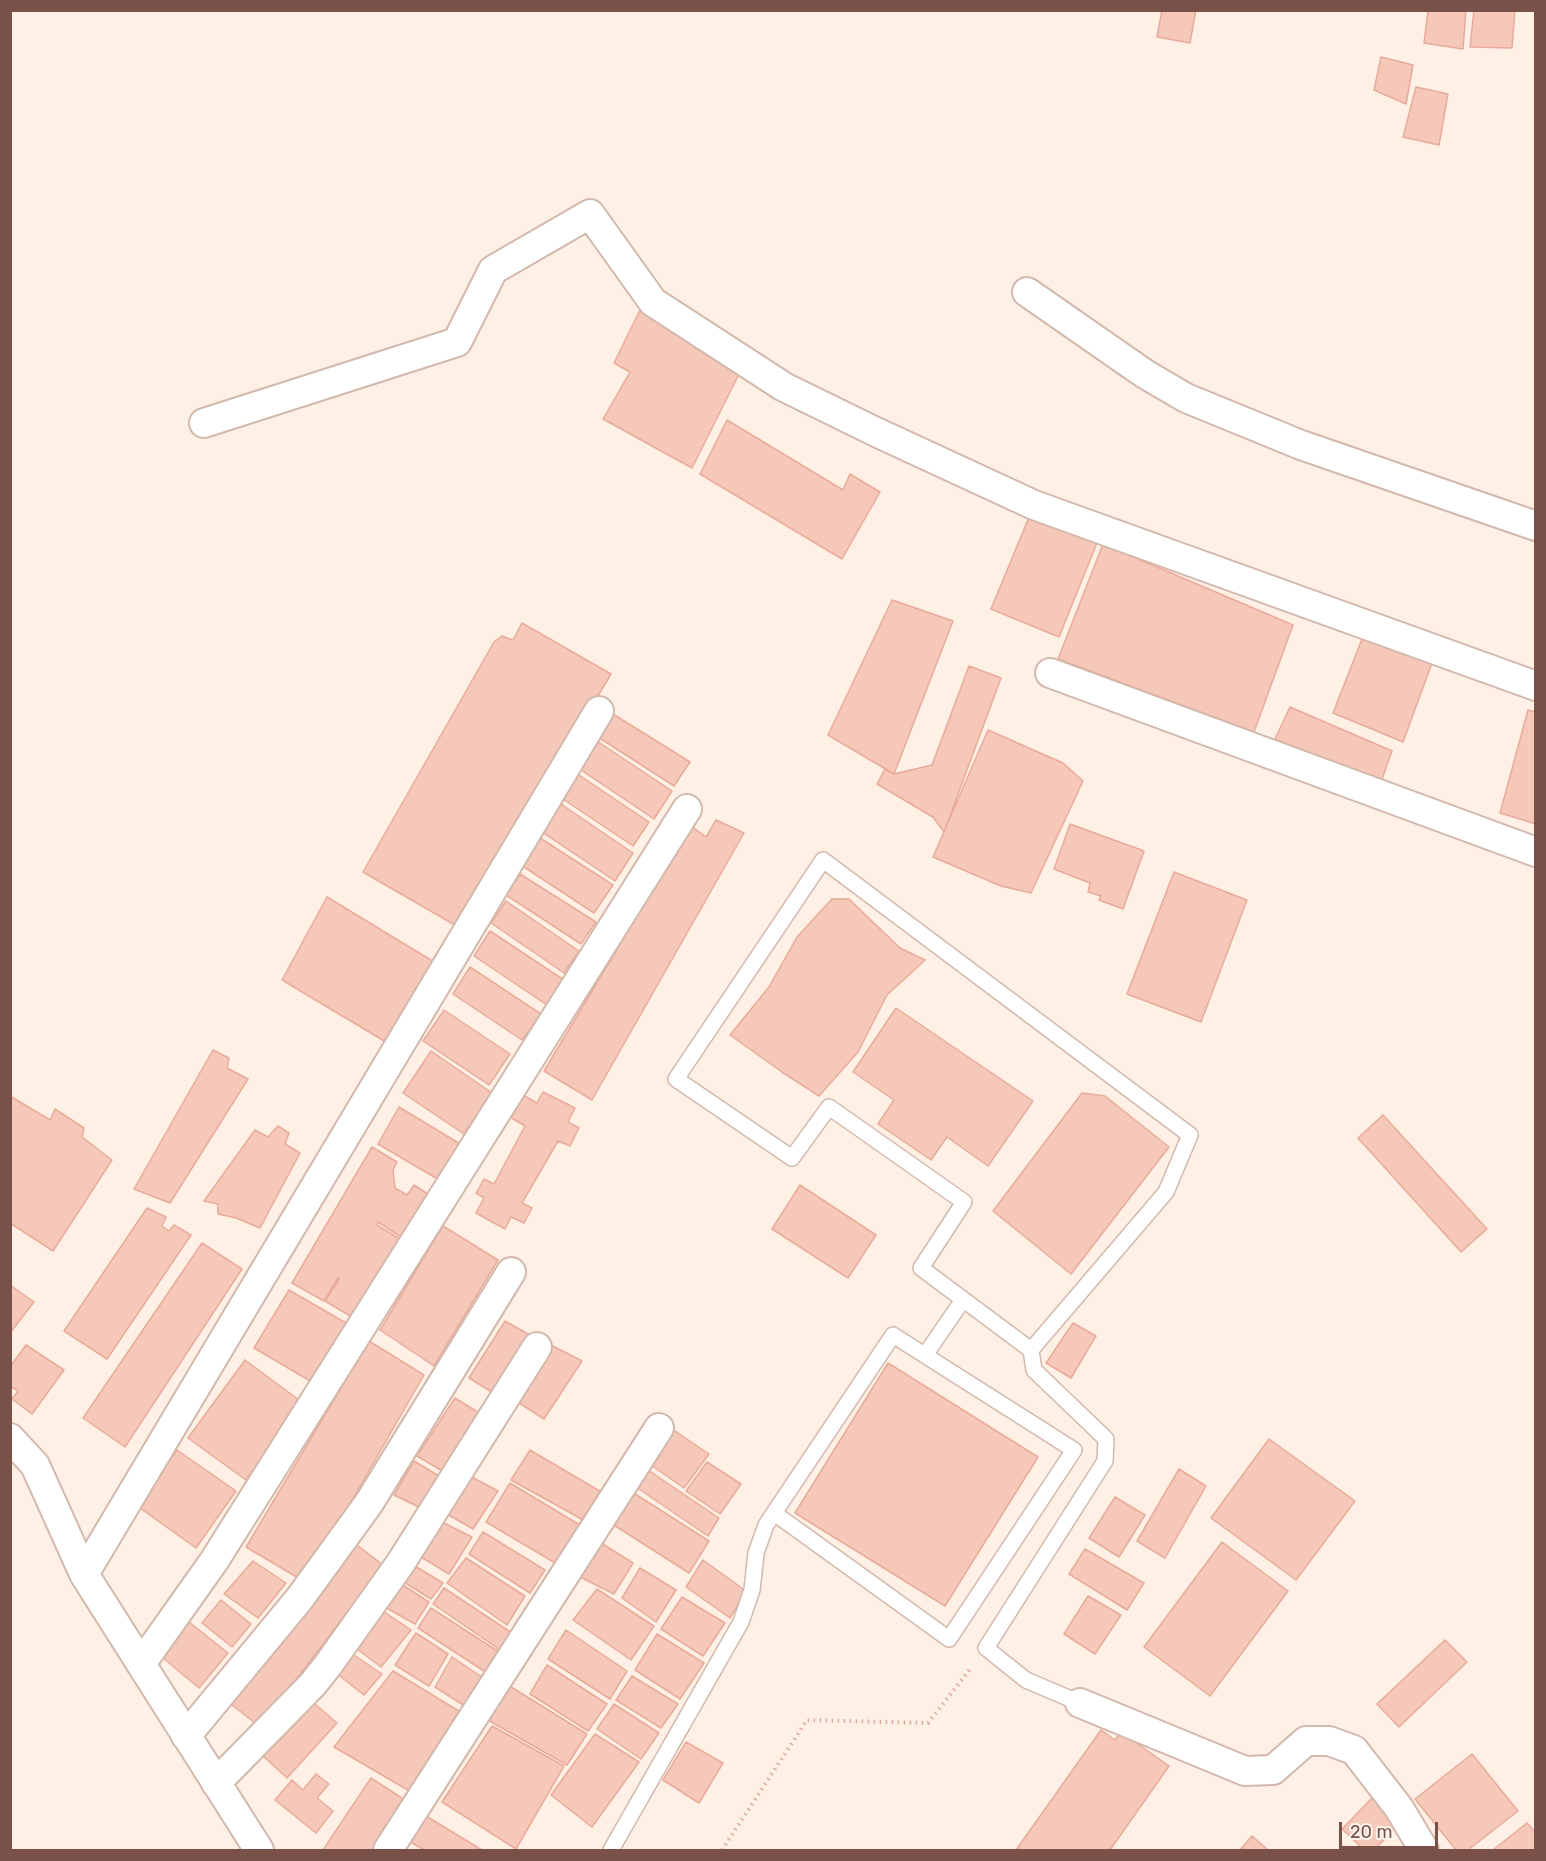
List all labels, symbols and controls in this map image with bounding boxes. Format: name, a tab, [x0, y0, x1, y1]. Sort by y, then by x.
scale bar	[1342, 1810, 1441, 1848]
text: 20 m	[1350, 1821, 1392, 1843]

